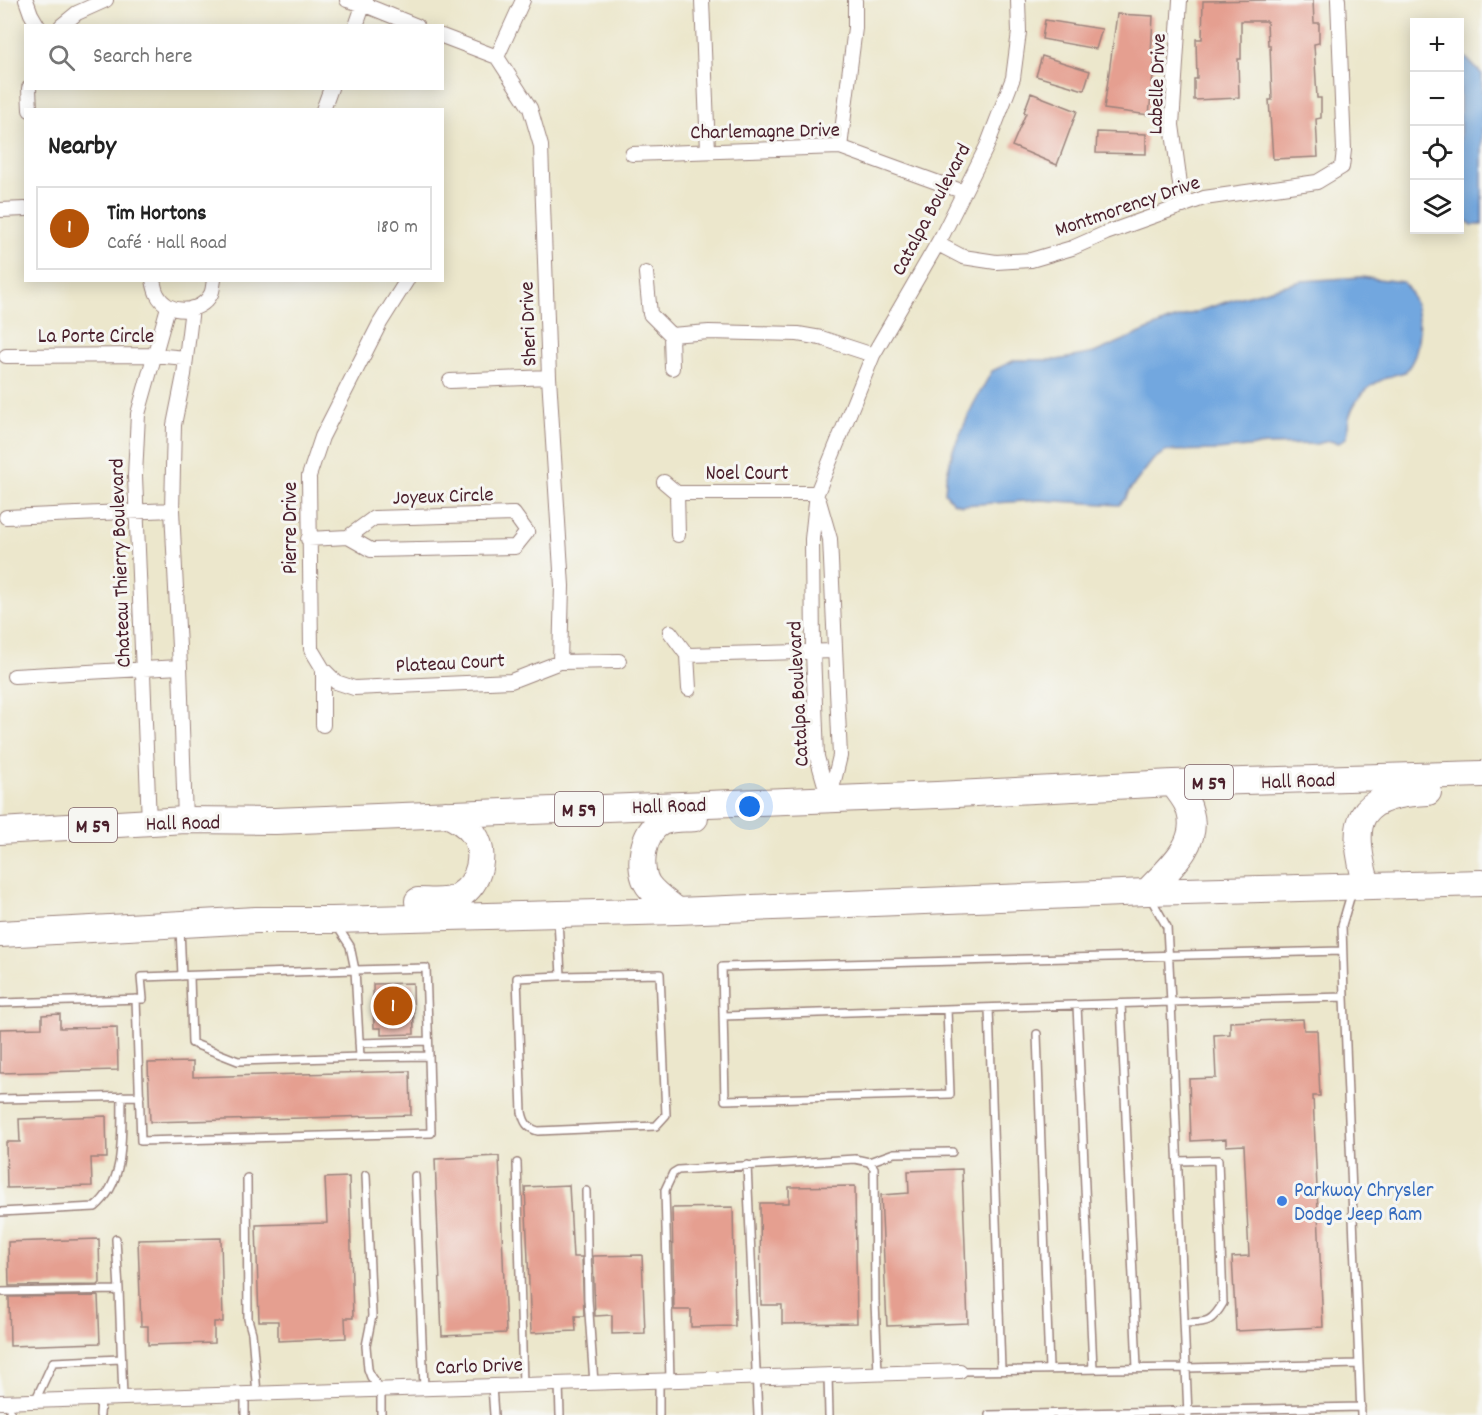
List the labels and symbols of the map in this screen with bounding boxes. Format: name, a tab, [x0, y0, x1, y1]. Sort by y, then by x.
street label: Labelle Drive	[1142, 33, 1176, 135]
street label: Charlemagne Drive	[690, 117, 840, 149]
street label: Catalpa Boulevard	[885, 139, 980, 282]
street label: Montmorency Drive	[1051, 169, 1205, 247]
street label: Sheri Drive	[514, 281, 546, 367]
street label: La Porte Circle	[38, 323, 154, 353]
street label: Chateau Thierry Boulevard	[103, 458, 141, 668]
street label: Noel Court	[705, 460, 789, 490]
street label: Joyeux Circle	[392, 481, 494, 515]
street label: Pierre Drive	[277, 482, 307, 574]
street label: Catalpa Boulevard	[781, 620, 819, 768]
street label: Plateau Court	[395, 647, 506, 683]
road number: M 59	[1185, 765, 1233, 799]
street label: Hall Road	[1260, 767, 1336, 799]
road number: M 59	[555, 792, 603, 826]
street label: Hall Road	[631, 792, 707, 824]
your location	[735, 792, 764, 821]
road number: M 59	[69, 808, 117, 842]
street label: Hall Road	[145, 809, 221, 841]
pin: 1	[374, 984, 412, 1028]
place label: Parkway Chrysler Dodge Jeep Ram	[1294, 1177, 1434, 1231]
marker: Parkway Chrysler Dodge Jeep Ram	[1275, 1194, 1289, 1208]
street label: Carlo Drive	[435, 1351, 523, 1385]

